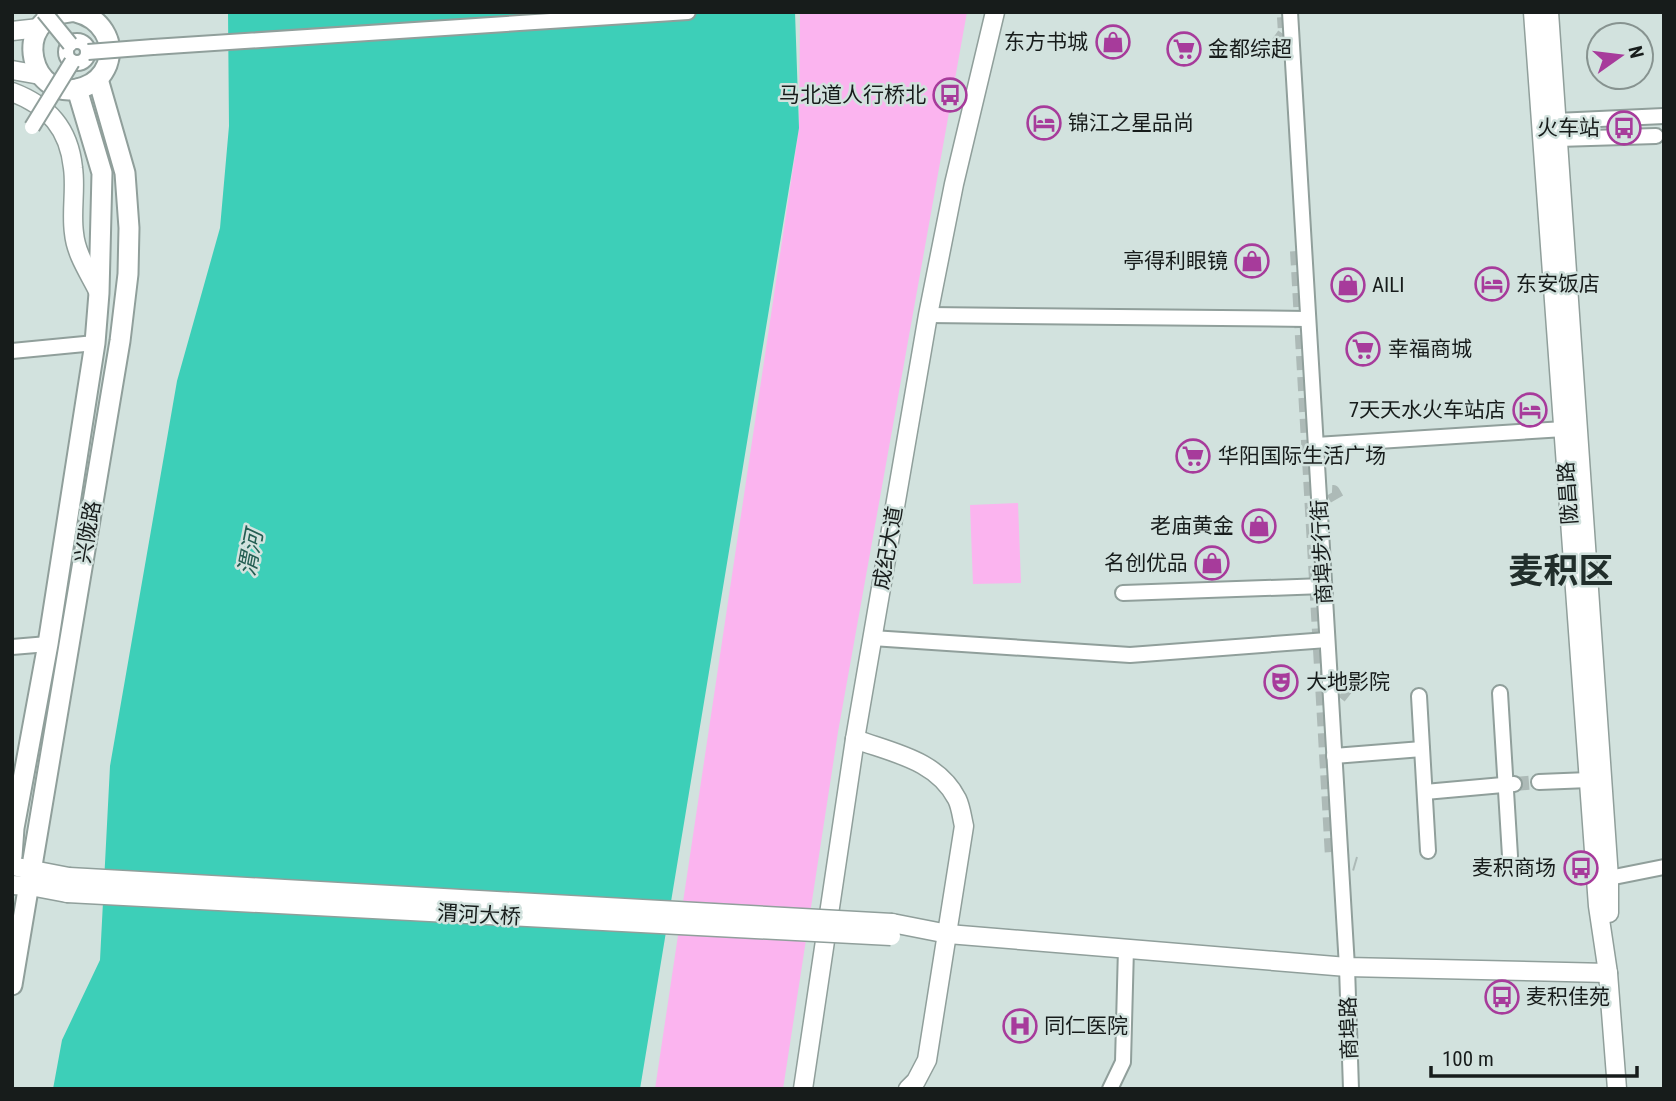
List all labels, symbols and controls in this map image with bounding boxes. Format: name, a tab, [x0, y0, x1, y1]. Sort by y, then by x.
north arrow	[1585, 21, 1655, 91]
shop icon: 东方书城	[1094, 23, 1132, 61]
place label: 东方书城	[1004, 30, 1088, 54]
supermarket icon: 金都综超	[1165, 30, 1203, 68]
place label: 金都综超	[1208, 37, 1292, 61]
text: N	[1623, 44, 1649, 60]
bus stop icon: 马北道人行桥北	[931, 76, 969, 114]
place label: 马北道人行桥北	[779, 83, 926, 107]
hotel icon: 锦江之星品尚	[1025, 104, 1063, 142]
bus stop icon: 火车站	[1605, 109, 1643, 147]
place label: 锦江之星品尚	[1068, 111, 1194, 135]
place label: 火车站	[1537, 116, 1600, 140]
shop icon: 亭得利眼镜	[1233, 242, 1271, 280]
place label: 亭得利眼镜	[1123, 249, 1228, 273]
hotel icon: 东安饭店	[1473, 265, 1511, 303]
shop icon: AILI	[1329, 266, 1367, 304]
place label: 东安饭店	[1516, 272, 1600, 296]
place label: AILI	[1372, 273, 1405, 297]
supermarket icon: 幸福商城	[1344, 330, 1382, 368]
place label: 幸福商城	[1388, 337, 1472, 361]
hotel icon: 7天天水火车站店	[1511, 391, 1549, 429]
place label: 7天天水火车站店	[1349, 398, 1506, 422]
supermarket icon: 华阳国际生活广场	[1174, 437, 1212, 475]
place label: 华阳国际生活广场	[1218, 444, 1386, 468]
street label: 陇昌路	[1554, 461, 1582, 525]
street label: 兴陇路	[71, 499, 105, 565]
street label: 商埠步行街	[1307, 499, 1337, 605]
street label: 成纪大道	[869, 505, 907, 591]
shop icon: 老庙黄金	[1240, 507, 1278, 545]
place label: 老庙黄金	[1150, 514, 1234, 538]
water label: 渭河	[233, 524, 269, 578]
shop icon: 名创优品	[1193, 544, 1231, 582]
place label: 名创优品	[1104, 551, 1188, 575]
district label: 麦积区	[1508, 551, 1614, 592]
theatre icon: 大地影院	[1262, 663, 1300, 701]
place label: 大地影院	[1306, 670, 1390, 694]
bus stop icon: 麦积商场	[1562, 849, 1600, 887]
place label: 麦积商场	[1472, 856, 1556, 880]
street label: 渭河大桥	[436, 901, 522, 929]
bus stop icon: 麦积佳苑	[1483, 978, 1521, 1016]
place label: 麦积佳苑	[1526, 985, 1610, 1009]
street label: 商埠路	[1336, 996, 1362, 1060]
hospital icon: 同仁医院	[1001, 1007, 1039, 1045]
place label: 同仁医院	[1044, 1014, 1128, 1038]
scale bar	[1431, 1034, 1638, 1078]
text: 100 m	[1442, 1047, 1494, 1071]

